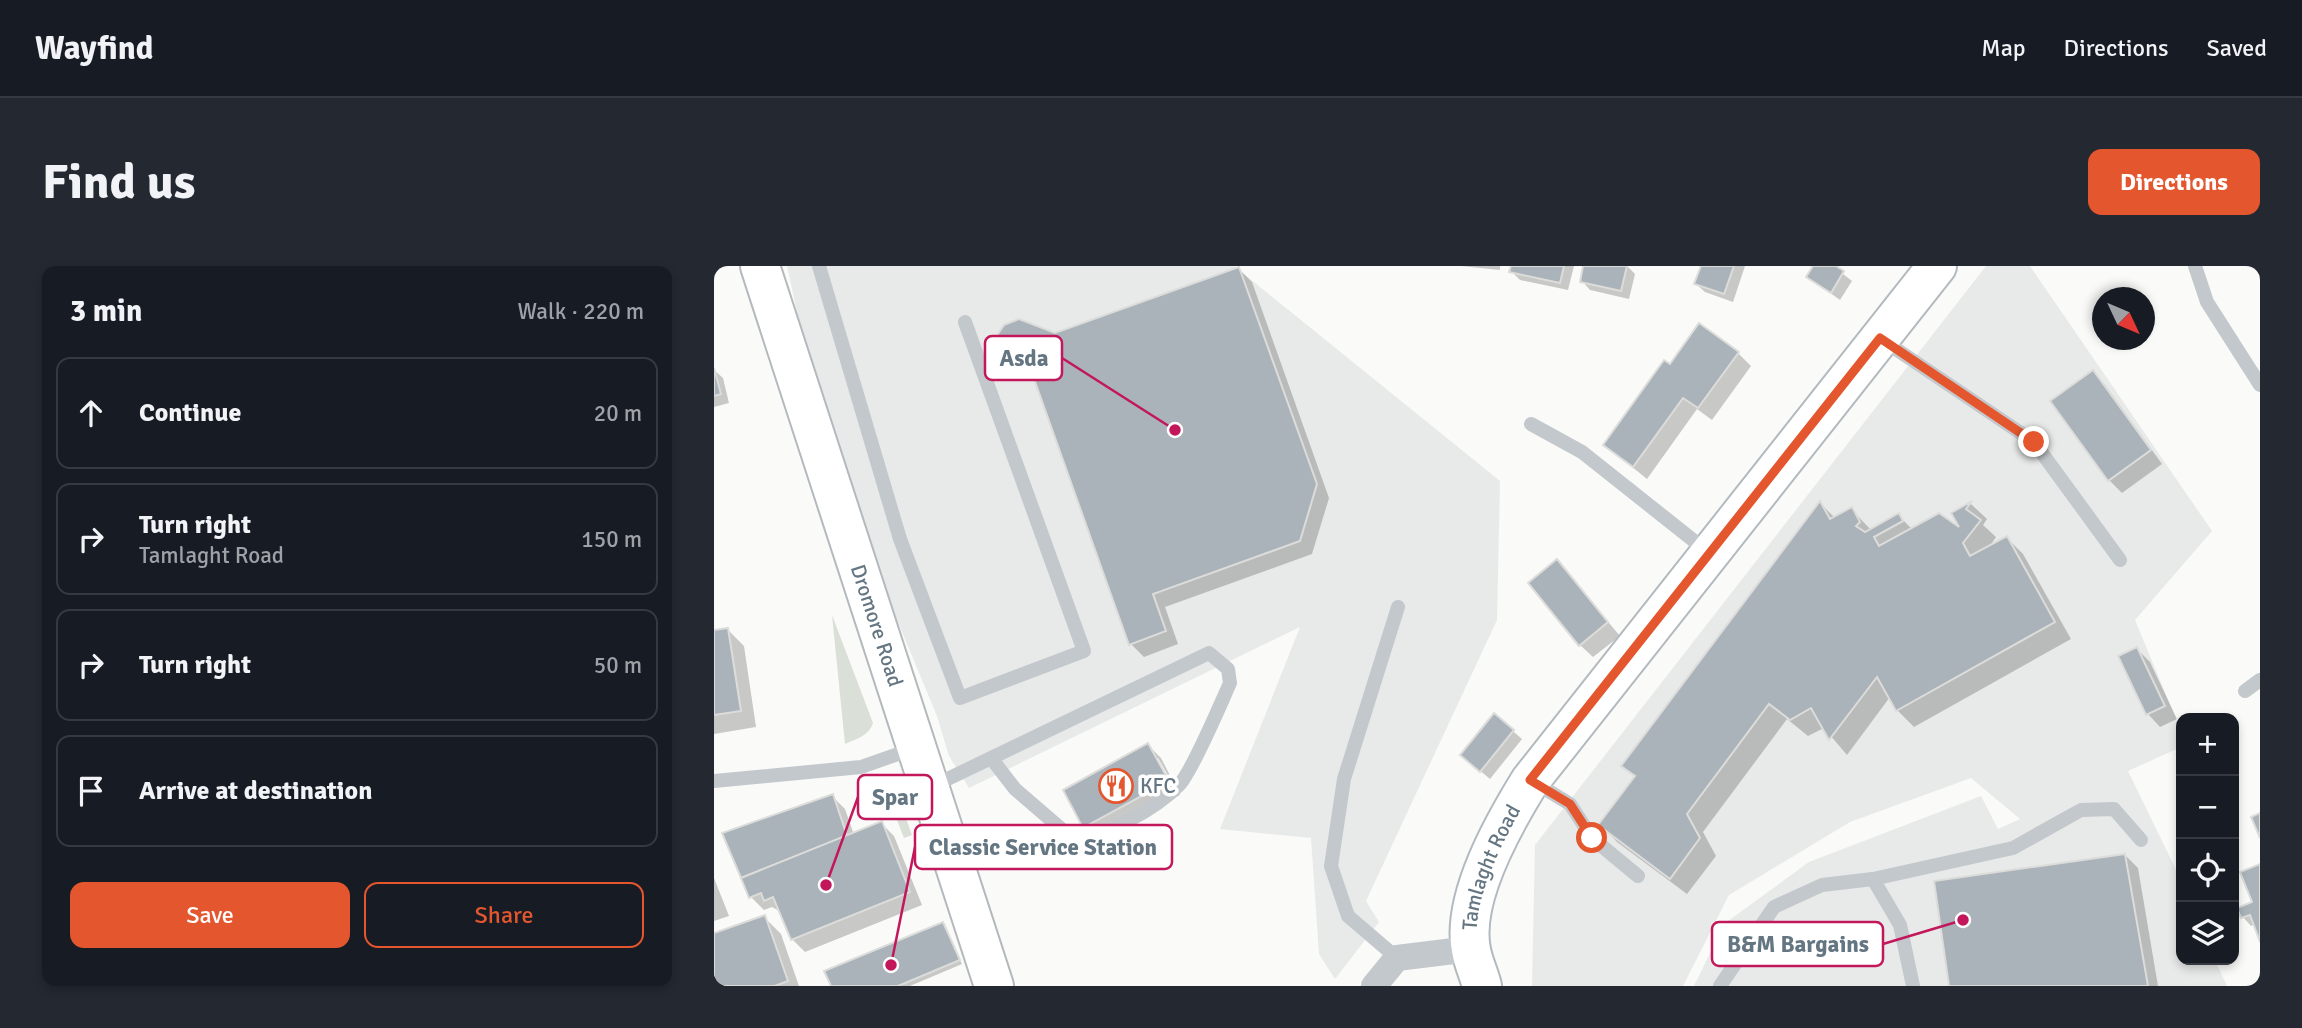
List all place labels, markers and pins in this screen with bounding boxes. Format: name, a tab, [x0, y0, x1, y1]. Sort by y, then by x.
callout: Asda	[985, 336, 1062, 380]
restaurant icon: KFC	[1097, 767, 1135, 805]
place label: KFC	[1140, 773, 1176, 799]
callout: Spar	[858, 775, 932, 819]
callout: Classic Service Station	[915, 825, 1172, 869]
callout: B&M Bargains	[1712, 922, 1883, 966]

